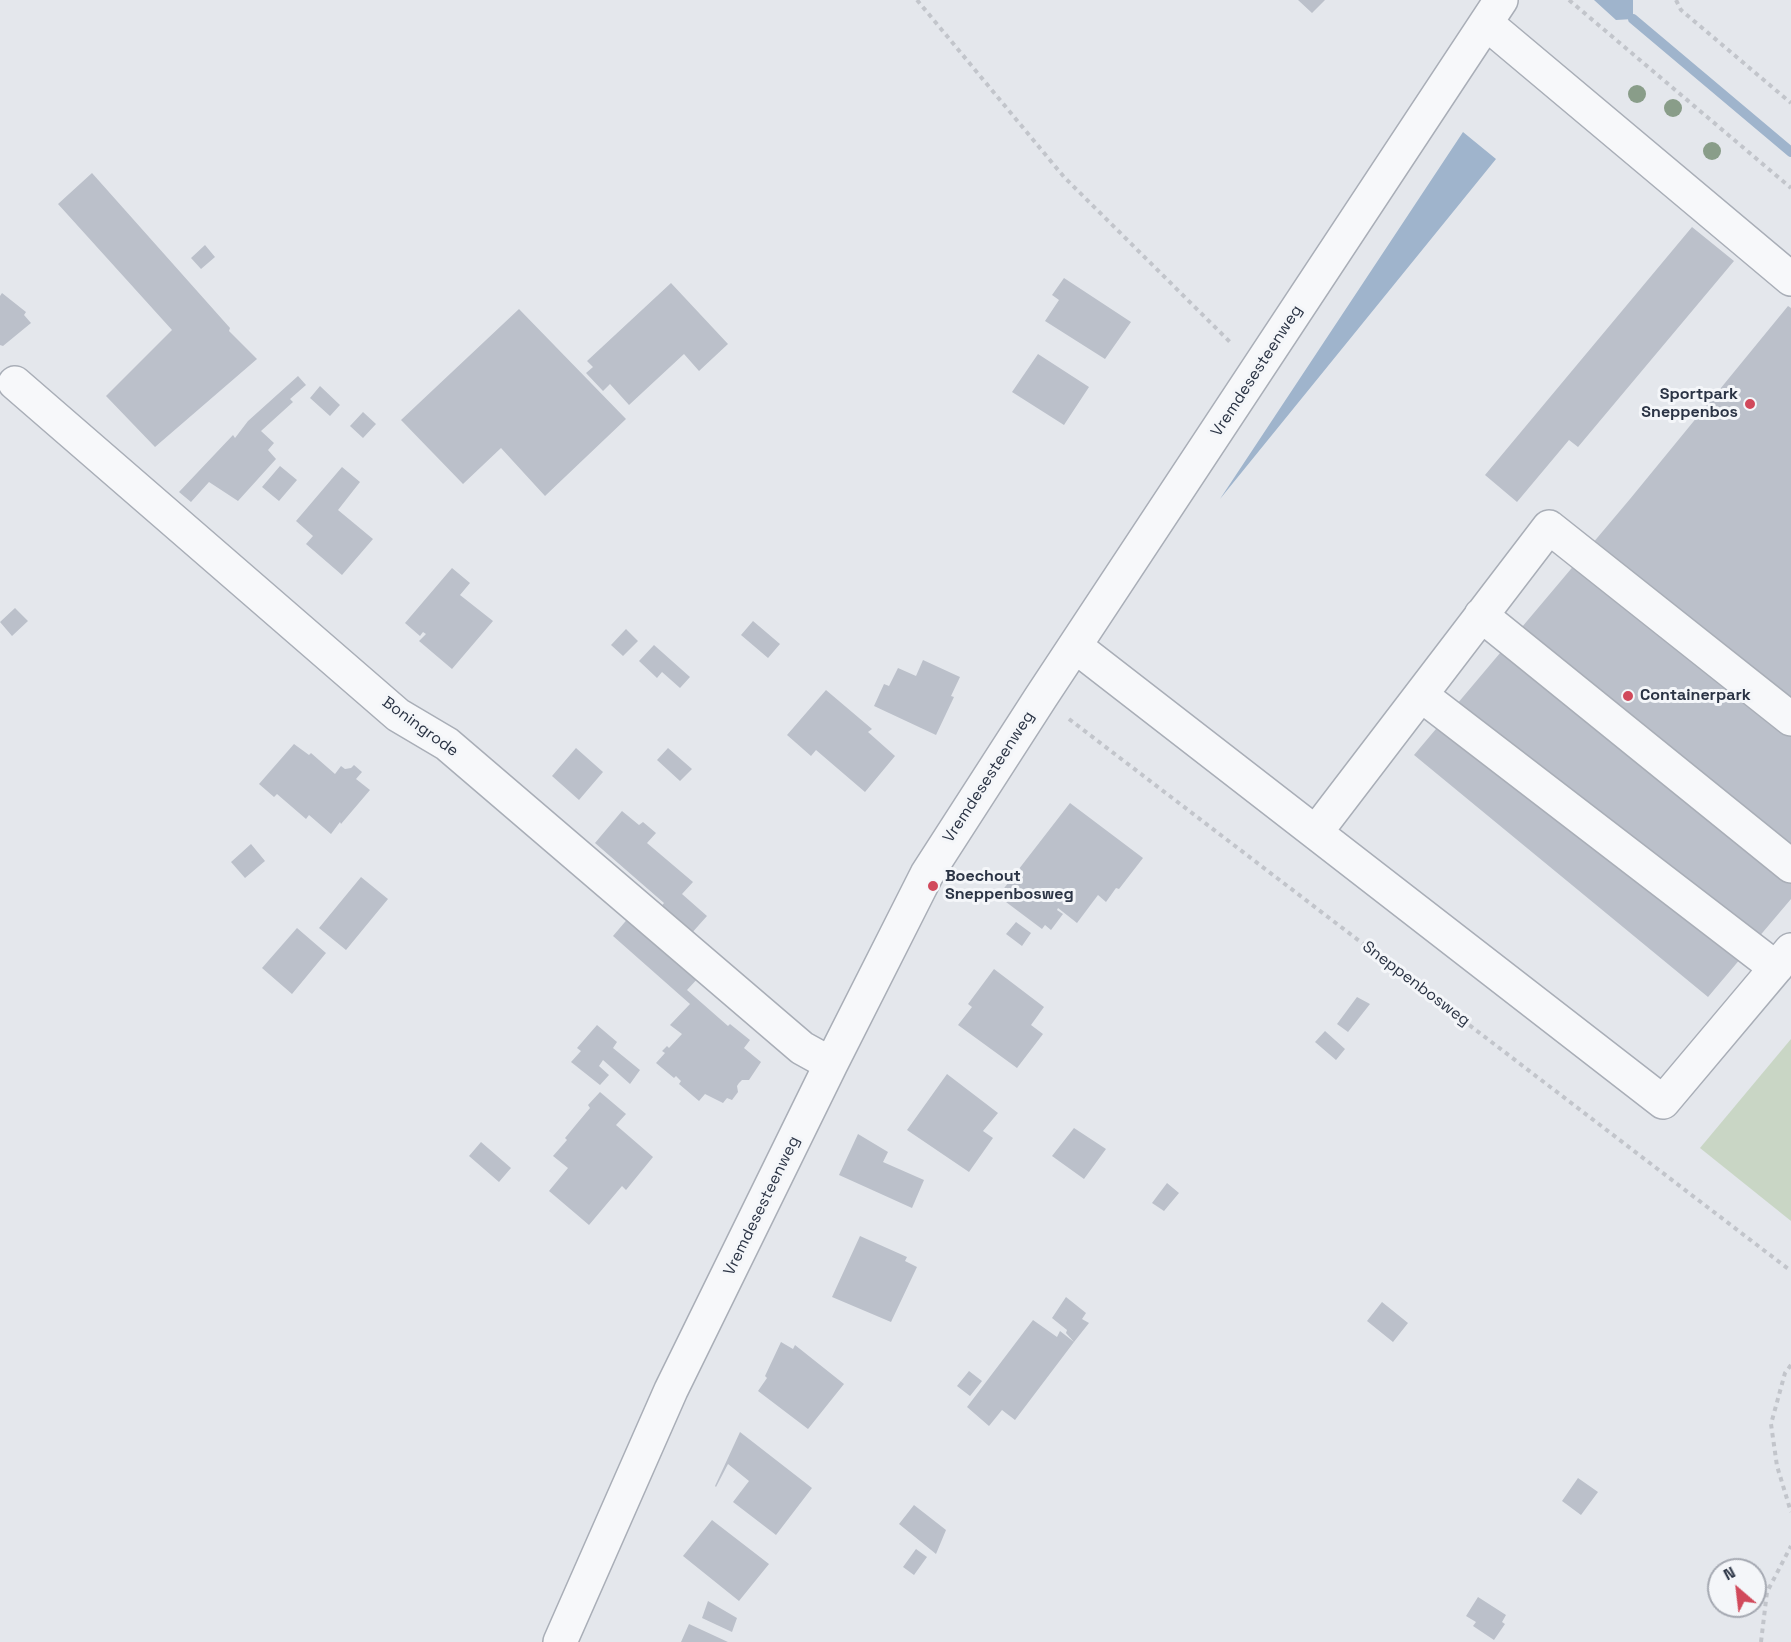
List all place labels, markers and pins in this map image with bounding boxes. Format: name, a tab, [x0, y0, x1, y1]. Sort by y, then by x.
place label: Sportpark Sneppenbos	[1641, 385, 1738, 423]
marker: Sportpark Sneppenbos	[1743, 397, 1757, 411]
place label: Containerpark	[1640, 686, 1751, 706]
marker: Containerpark	[1621, 689, 1635, 703]
place label: Boechout Sneppenbosweg	[945, 867, 1074, 905]
marker: Boechout Sneppenbosweg	[926, 879, 940, 893]

